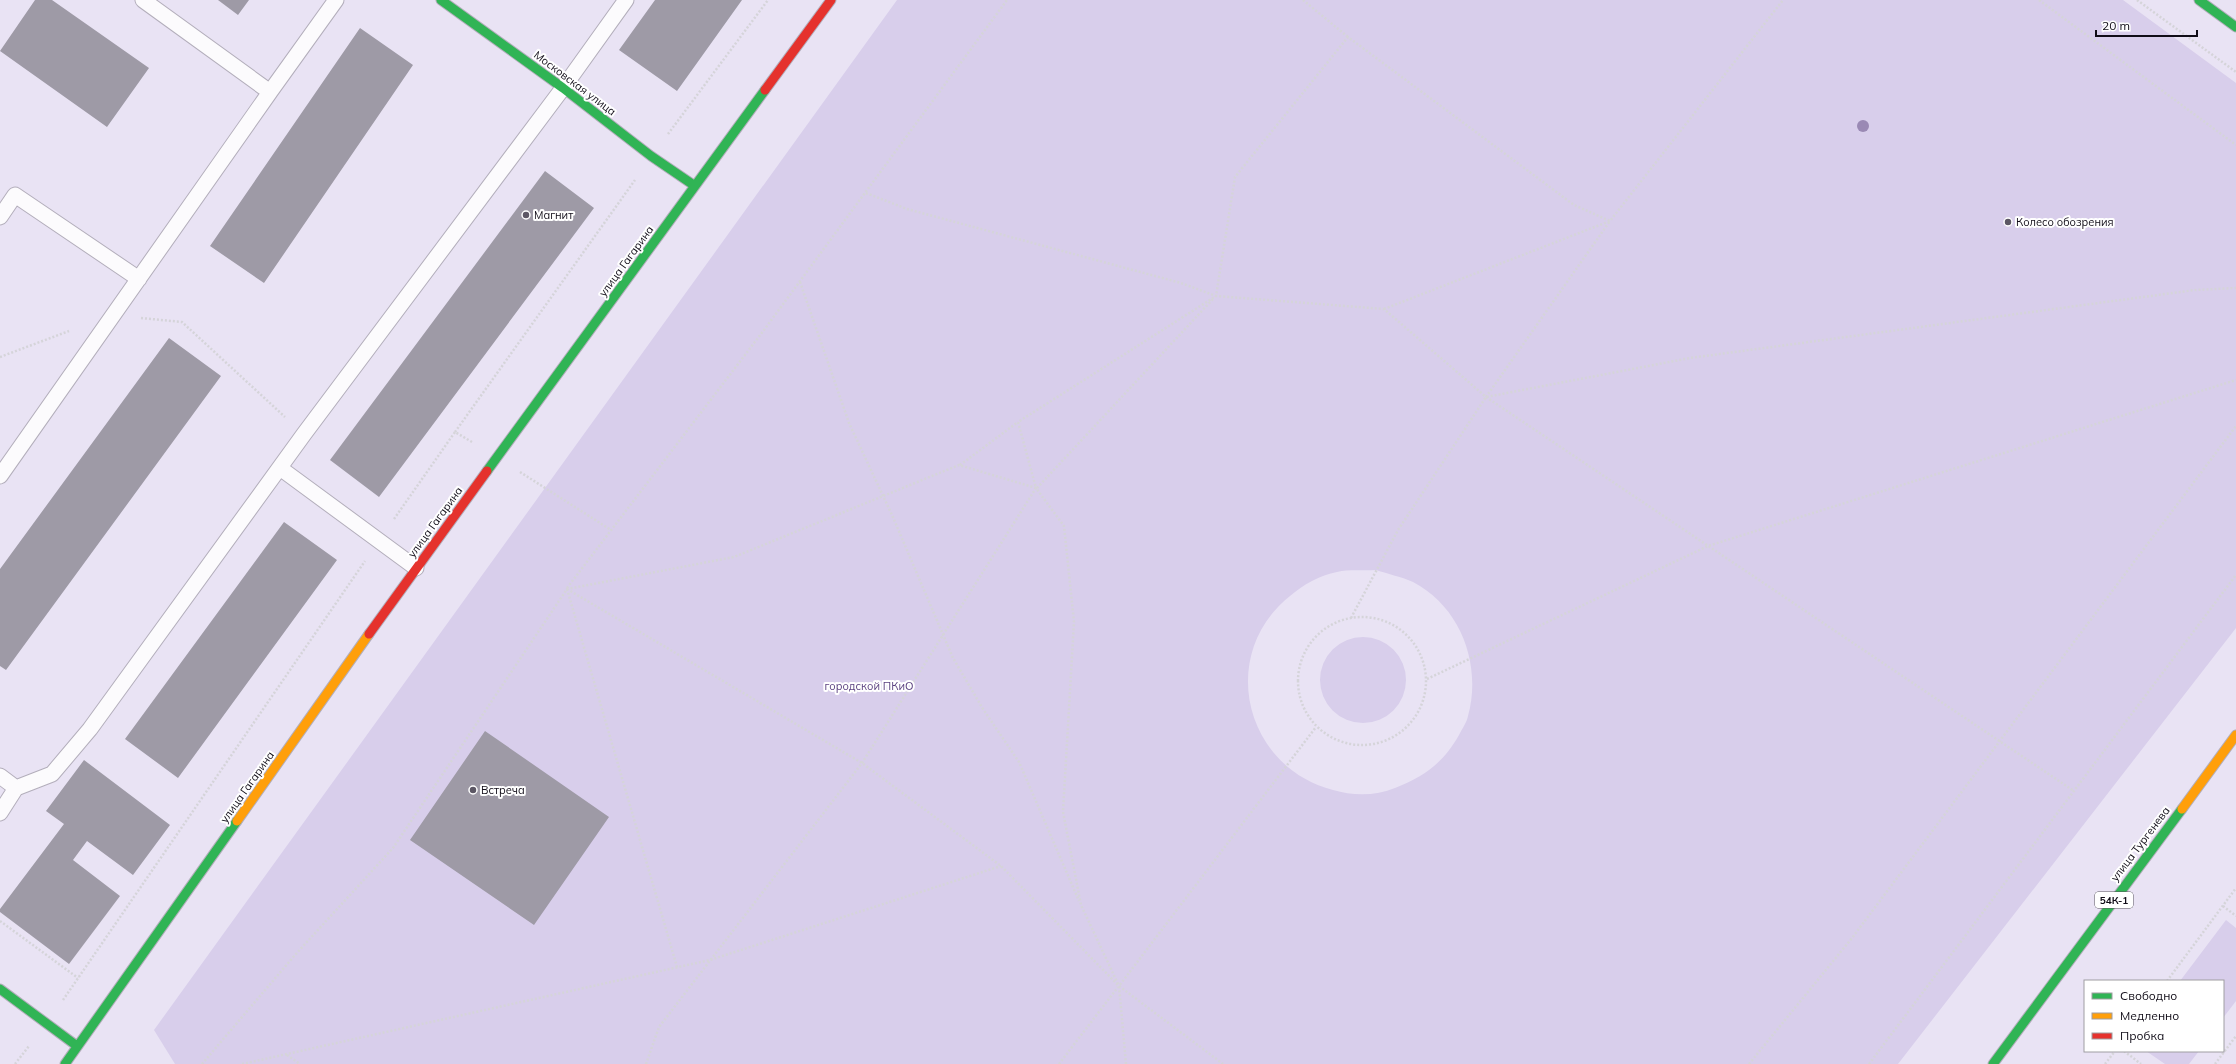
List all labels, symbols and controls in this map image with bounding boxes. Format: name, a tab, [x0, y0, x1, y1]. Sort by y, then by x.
scale bar	[2096, 12, 2197, 38]
text: 20 m	[2102, 18, 2130, 33]
street label: Московская улица	[531, 48, 619, 118]
place label: Магнит	[534, 208, 573, 222]
marker: Магнит	[521, 210, 531, 220]
place label: Колесо обозрения	[2016, 215, 2114, 229]
marker: Колесо обозрения	[2003, 217, 2013, 227]
street label: улица Гагарина	[596, 223, 656, 299]
street label: улица Гагарина	[405, 484, 465, 560]
park label: городской ПКиО	[824, 679, 914, 693]
street label: улица Гагарина	[217, 748, 277, 826]
place label: Встреча	[481, 783, 525, 797]
marker: Встреча	[468, 785, 478, 795]
street label: улица Тургенева	[2107, 804, 2173, 884]
road number: 54К-1	[2095, 892, 2133, 908]
legend	[2084, 980, 2224, 1052]
text: Свободно	[2120, 988, 2177, 1003]
text: Медленно	[2120, 1008, 2179, 1023]
text: Пробка	[2120, 1028, 2164, 1043]

